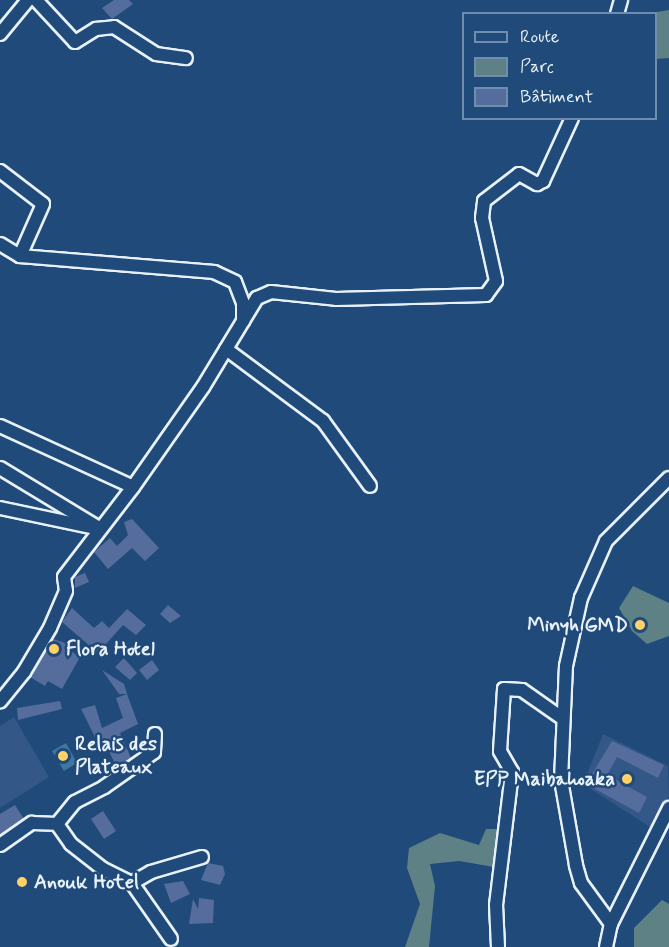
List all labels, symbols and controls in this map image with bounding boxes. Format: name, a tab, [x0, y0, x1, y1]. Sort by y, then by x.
legend	[462, 12, 657, 120]
text: Route	[520, 25, 559, 49]
text: Parc	[520, 55, 554, 79]
text: Bâtiment	[520, 85, 593, 109]
place label: Minyh GMD	[524, 613, 628, 637]
marker: Minyh GMD	[633, 618, 647, 632]
place label: Flora Hotel	[66, 637, 155, 661]
marker: Flora Hotel	[47, 642, 61, 656]
place label: Relais des Plateaux	[75, 732, 157, 779]
marker: Relais des Plateaux	[56, 749, 70, 763]
place label: EPP Maibahoaka	[471, 767, 615, 791]
marker: EPP Maibahoaka	[620, 772, 634, 786]
place label: Anouk Hotel	[34, 870, 134, 894]
marker: Anouk Hotel	[15, 875, 29, 889]

